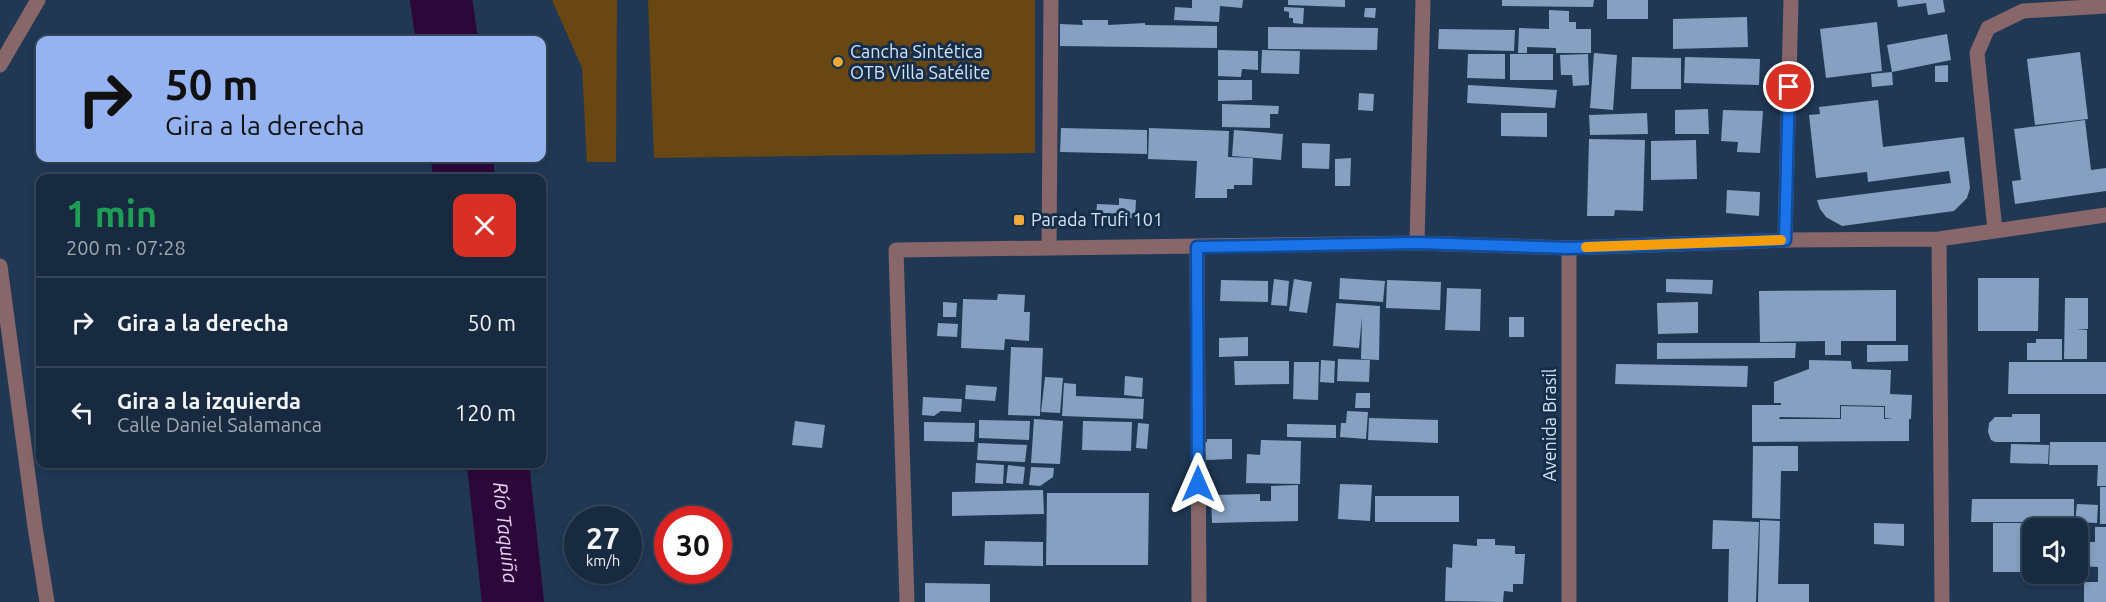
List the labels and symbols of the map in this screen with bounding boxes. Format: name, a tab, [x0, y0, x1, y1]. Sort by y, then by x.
place label: Cancha Sintética OTB Villa Satélite	[850, 41, 990, 82]
marker: Cancha Sintética OTB Villa Satélite	[831, 55, 845, 69]
pin	[1763, 61, 1814, 112]
place label: Parada Trufi 101	[1031, 209, 1163, 229]
marker: Parada Trufi 101	[1012, 213, 1026, 227]
street label: Avenida Brasil	[1539, 368, 1559, 482]
position arrow	[1166, 452, 1230, 516]
water label: Río Taquiña	[489, 481, 523, 585]
speed limit sign: 30	[654, 506, 732, 584]

